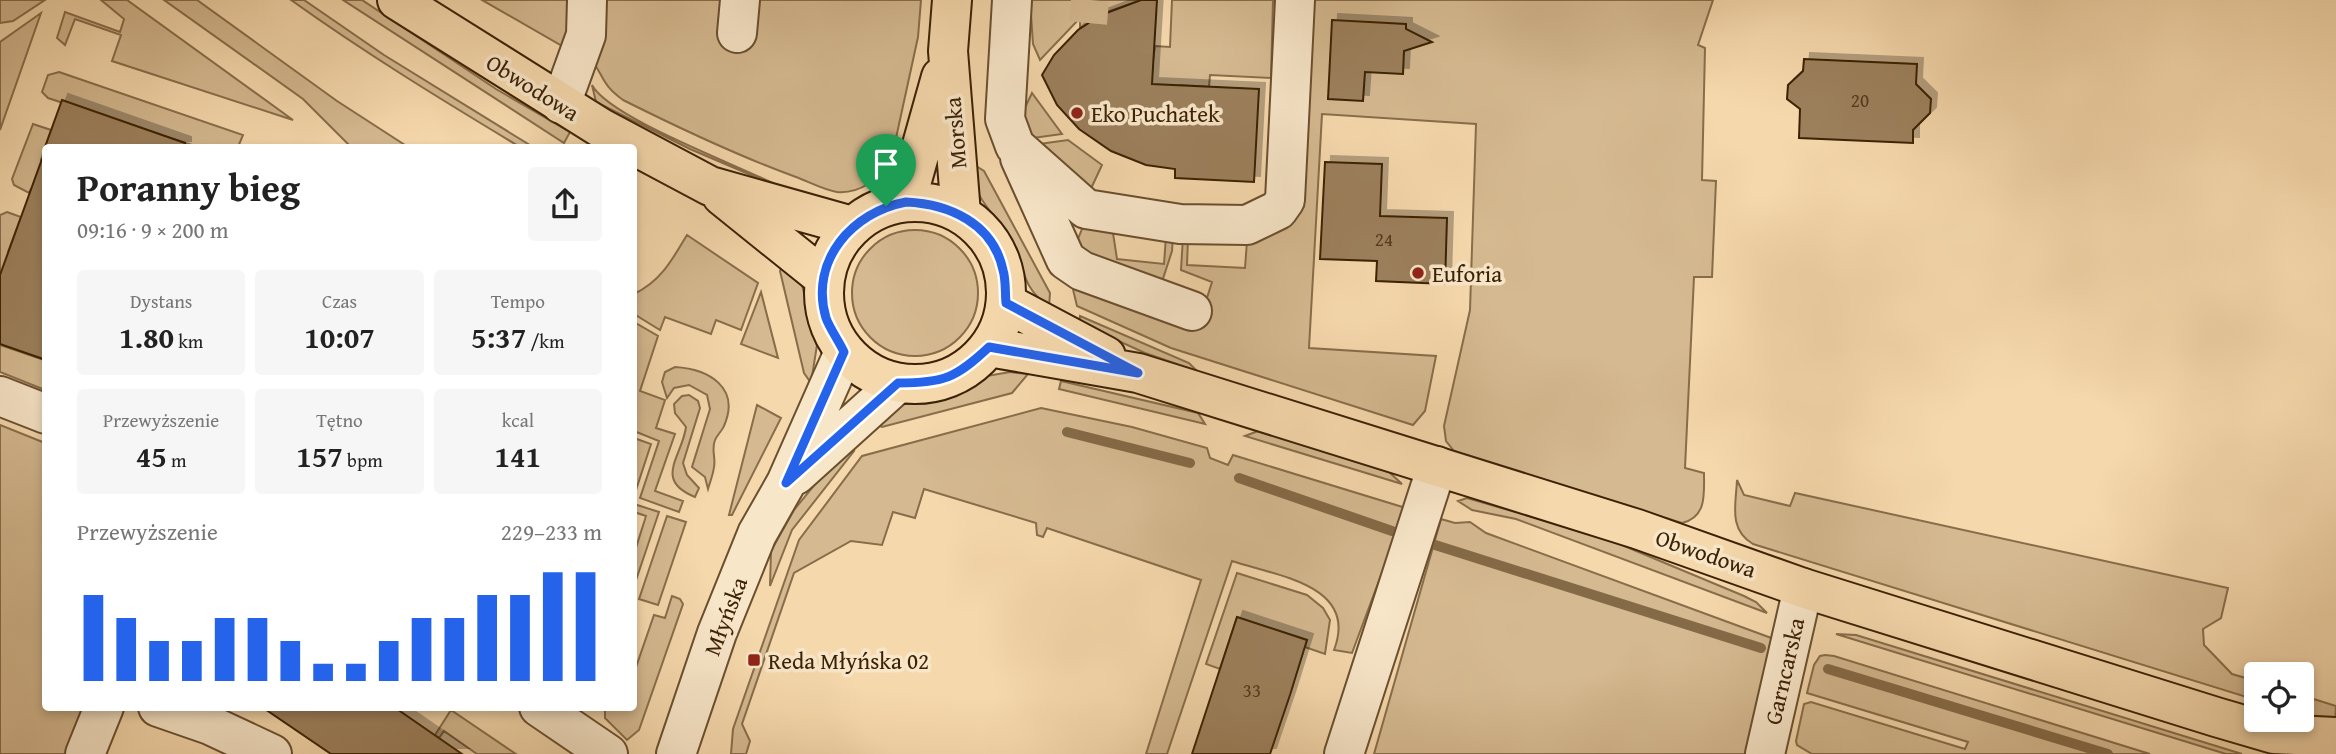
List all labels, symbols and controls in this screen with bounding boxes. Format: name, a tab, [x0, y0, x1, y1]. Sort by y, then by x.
street label: Obwodowa	[480, 45, 586, 129]
house number: 20	[1851, 86, 1869, 114]
street label: Morska	[935, 96, 975, 170]
place label: Eko Puchatek	[1091, 97, 1220, 130]
marker: Eko Puchatek	[1069, 105, 1085, 121]
pin	[856, 134, 916, 206]
icon: arrive	[867, 145, 905, 183]
text: Poranny bieg	[77, 159, 300, 215]
button: share	[528, 167, 602, 241]
text: 09:16 · 9 × 200 m	[77, 213, 229, 246]
house number: 24	[1375, 225, 1393, 253]
place label: Euforia	[1432, 257, 1502, 290]
marker: Euforia	[1410, 265, 1426, 281]
text: Dystans	[130, 287, 192, 315]
text: Czas	[322, 287, 357, 315]
text: Tempo	[491, 287, 545, 315]
text: 1.80	[119, 315, 174, 359]
text: 10:07	[304, 315, 375, 359]
text: 5:37	[471, 315, 526, 359]
text: km	[174, 327, 203, 355]
text: /km	[526, 327, 565, 355]
text: Przewyższenie	[103, 406, 219, 434]
text: Tętno	[316, 406, 363, 434]
text: kcal	[502, 406, 534, 434]
text: 45	[136, 434, 167, 478]
text: 157	[296, 434, 343, 478]
text: 141	[495, 434, 541, 478]
text: m	[167, 446, 187, 474]
text: bpm	[343, 446, 383, 474]
text: Przewyższenie	[77, 515, 218, 548]
text: 229–233 m	[501, 515, 602, 548]
street label: Obwodowa	[1651, 520, 1761, 586]
street label: Młyńska	[695, 572, 755, 660]
street label: Garncarska	[1756, 614, 1812, 728]
place label: Reda Młyńska 02	[768, 644, 929, 677]
marker: Reda Młyńska 02	[746, 652, 762, 668]
map controls	[2244, 662, 2314, 732]
button: locate	[2244, 662, 2314, 732]
house number: 33	[1243, 676, 1261, 704]

